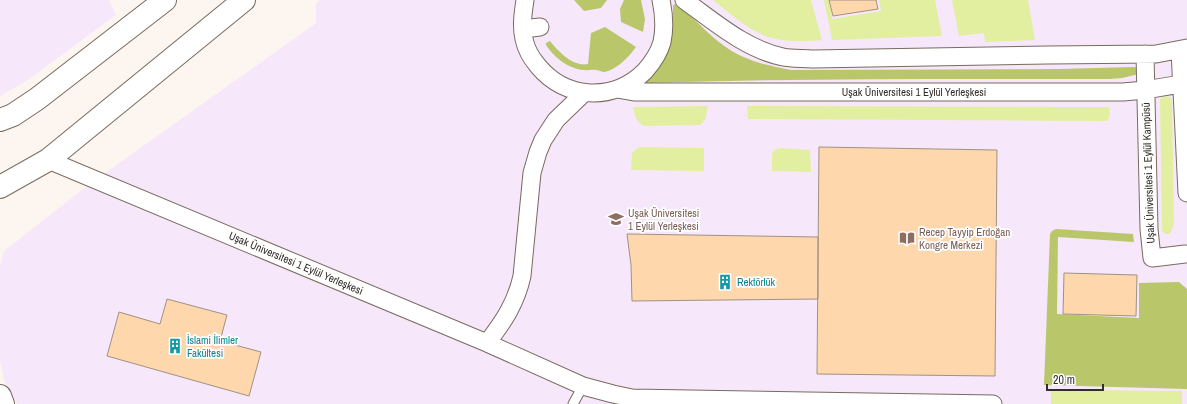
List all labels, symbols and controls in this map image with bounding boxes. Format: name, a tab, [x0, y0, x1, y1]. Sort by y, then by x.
street label: Uşak Üniversitesi 1 Eylül Yerleşkesi	[842, 85, 986, 99]
street label: Uşak Üniversitesi 1 Eylül Kampüsü	[1139, 102, 1157, 244]
place label: Uşak Üniversitesi 1 Eylül Yerleşkesi	[628, 206, 699, 233]
school or university icon: Uşak Üniversitesi 1 Eylül Yerleşkesi	[607, 210, 625, 228]
place label: Recep Tayyip Erdoğan Kongre Merkezi	[919, 225, 1010, 252]
street label: Uşak Üniversitesi 1 Eylül Yerleşkesi	[227, 228, 365, 298]
library icon: Recep Tayyip Erdoğan Kongre Merkezi	[898, 229, 916, 247]
building icon: Rektörlük	[716, 273, 734, 291]
place label: Rektörlük	[737, 275, 776, 289]
place label: İslami İlimler Fakültesi	[187, 333, 238, 360]
building icon: İslami İlimler Fakültesi	[166, 337, 184, 355]
scale bar	[1047, 366, 1103, 392]
text: 20 m	[1053, 372, 1075, 388]

